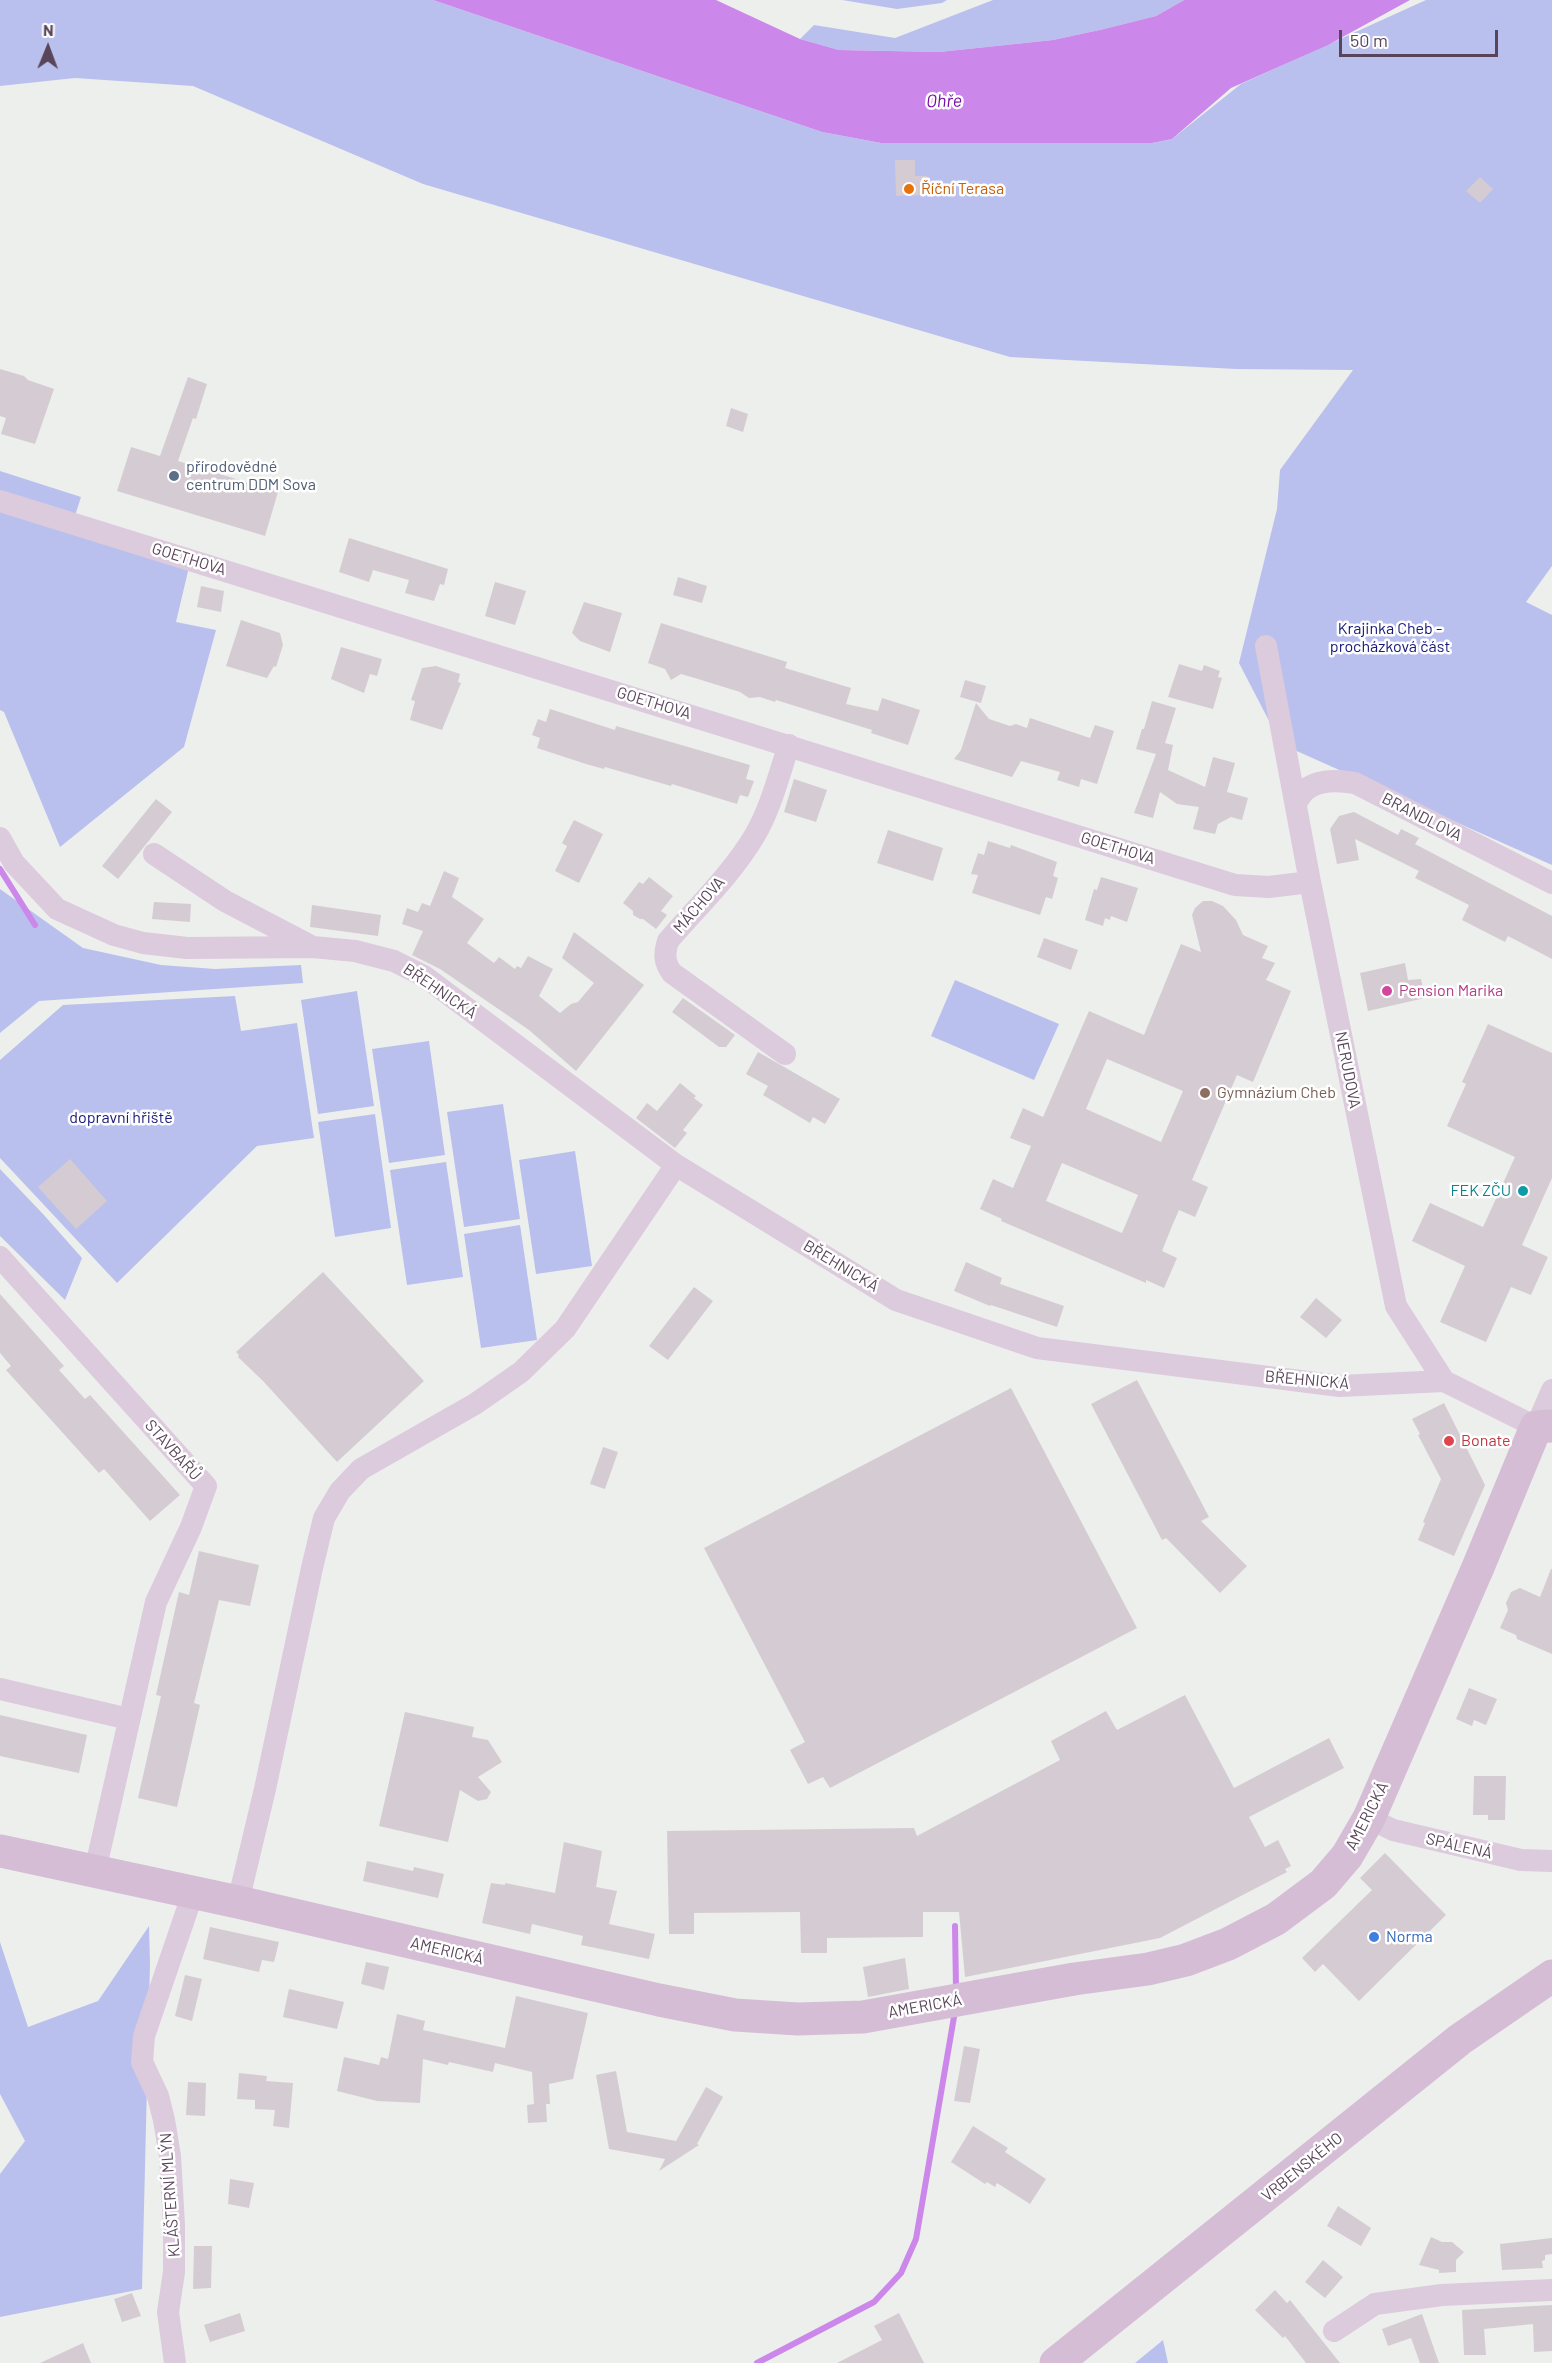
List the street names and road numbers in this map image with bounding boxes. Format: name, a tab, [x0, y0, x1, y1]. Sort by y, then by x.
street label: GOETHOVA	[150, 539, 228, 579]
street label: GOETHOVA	[615, 683, 693, 723]
street label: BRANDLOVA	[1379, 789, 1465, 845]
street label: GOETHOVA	[1079, 828, 1157, 868]
street label: MÁCHOVA	[669, 873, 729, 937]
street label: BŘEHNICKÁ	[400, 959, 480, 1023]
street label: NERUDOVA	[1331, 1030, 1365, 1110]
street label: BŘEHNICKÁ	[800, 1236, 882, 1296]
street label: BŘEHNICKÁ	[1264, 1367, 1350, 1393]
street label: STAVBAŘŮ	[141, 1416, 205, 1484]
street label: AMERICKÁ	[1342, 1778, 1392, 1854]
street label: SPÁLENÁ	[1424, 1829, 1494, 1863]
street label: AMERICKÁ	[409, 1933, 485, 1969]
street label: AMERICKÁ	[887, 1990, 963, 2022]
street label: VRBENSKÉHO	[1258, 2128, 1346, 2206]
street label: KLÁŠTERNÍ MLÝN	[156, 2132, 184, 2258]

